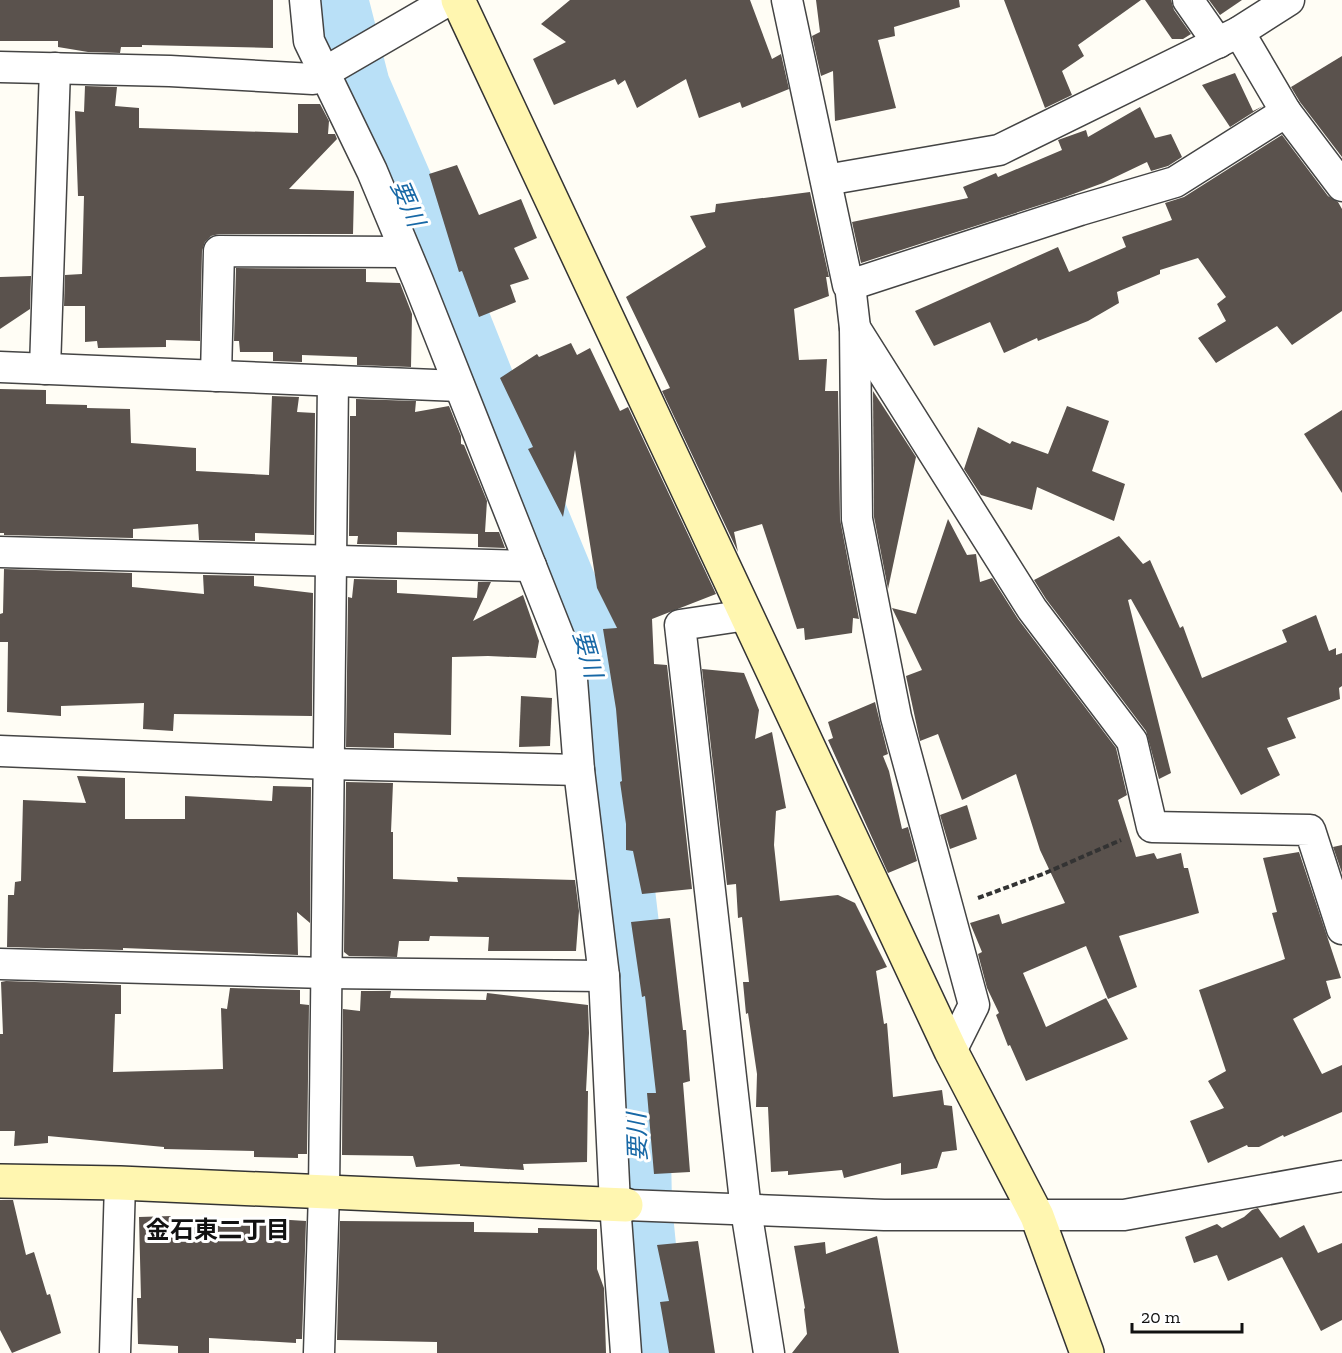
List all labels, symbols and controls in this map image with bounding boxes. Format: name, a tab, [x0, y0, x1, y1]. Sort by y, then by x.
water label: 要川	[385, 175, 432, 234]
water label: 要川	[567, 627, 609, 684]
water label: 要川	[622, 1110, 652, 1161]
district label: 金石東二丁目	[146, 1215, 290, 1244]
scale bar	[1132, 1296, 1242, 1334]
text: 20 m	[1141, 1306, 1181, 1328]

